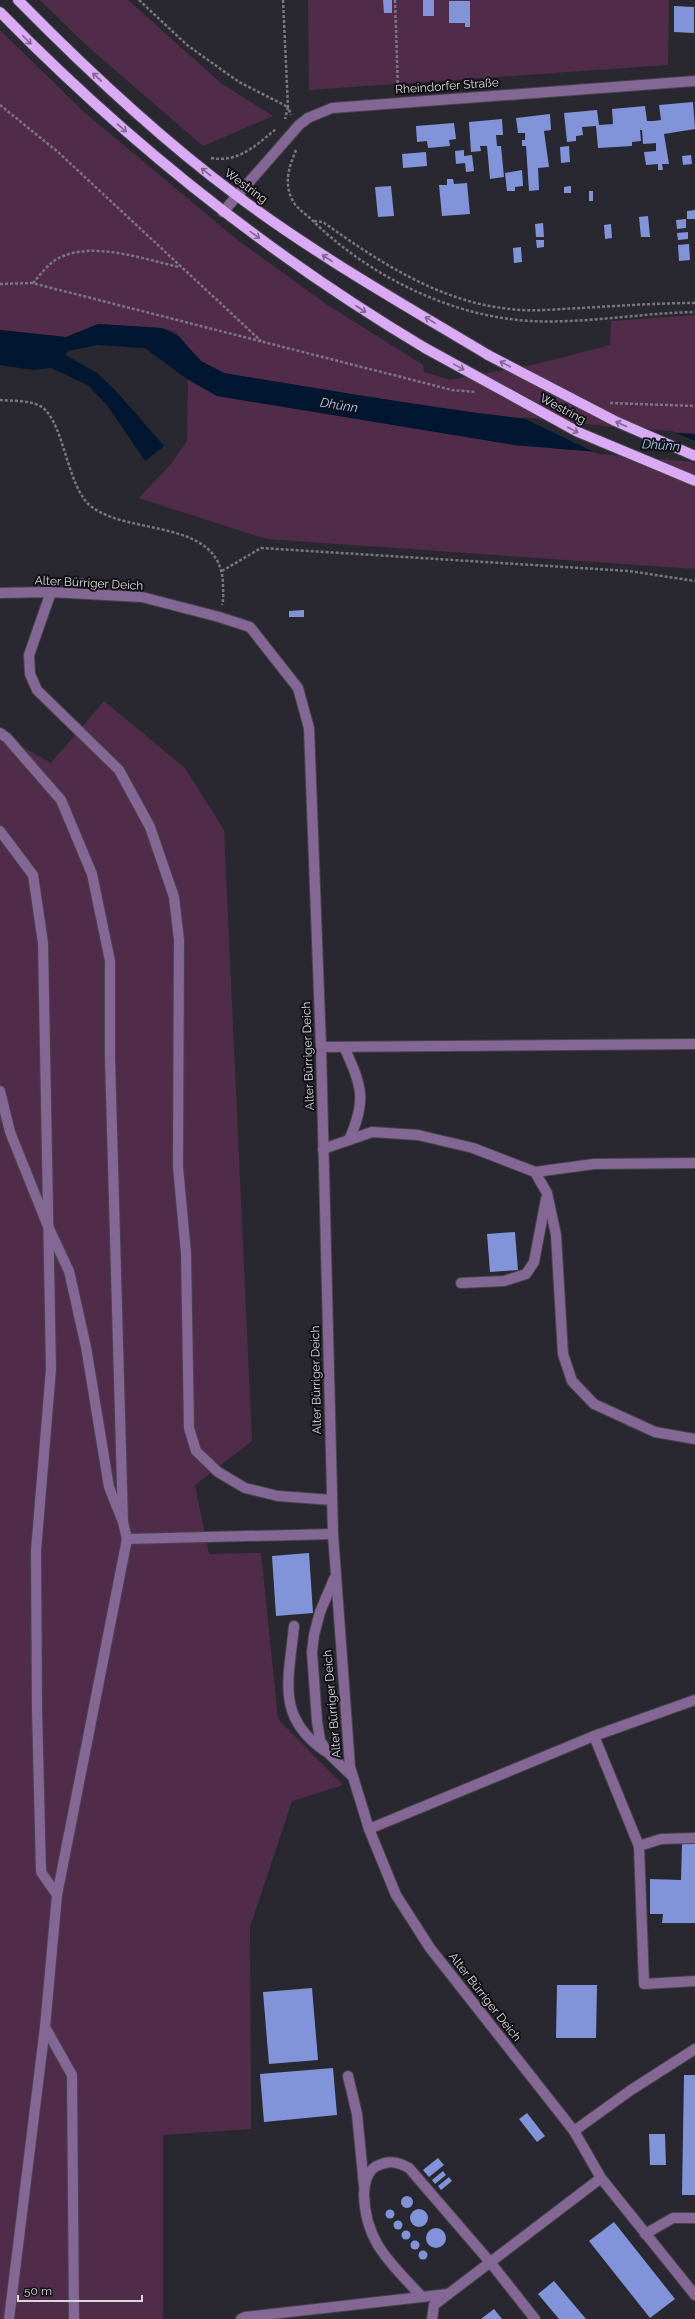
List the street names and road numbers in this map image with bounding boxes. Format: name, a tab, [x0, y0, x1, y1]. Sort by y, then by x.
street label: Rheindorfer Straße	[395, 75, 499, 97]
street label: Westring	[222, 166, 270, 206]
street label: Westring	[538, 391, 588, 427]
street label: Alter Bürriger Deich	[34, 573, 144, 593]
street label: Alter Bürriger Deich	[299, 1001, 317, 1111]
street label: Alter Bürriger Deich	[308, 1326, 324, 1434]
street label: Alter Bürriger Deich	[320, 1649, 344, 1759]
street label: Alter Bürriger Deich	[446, 1950, 524, 2044]

